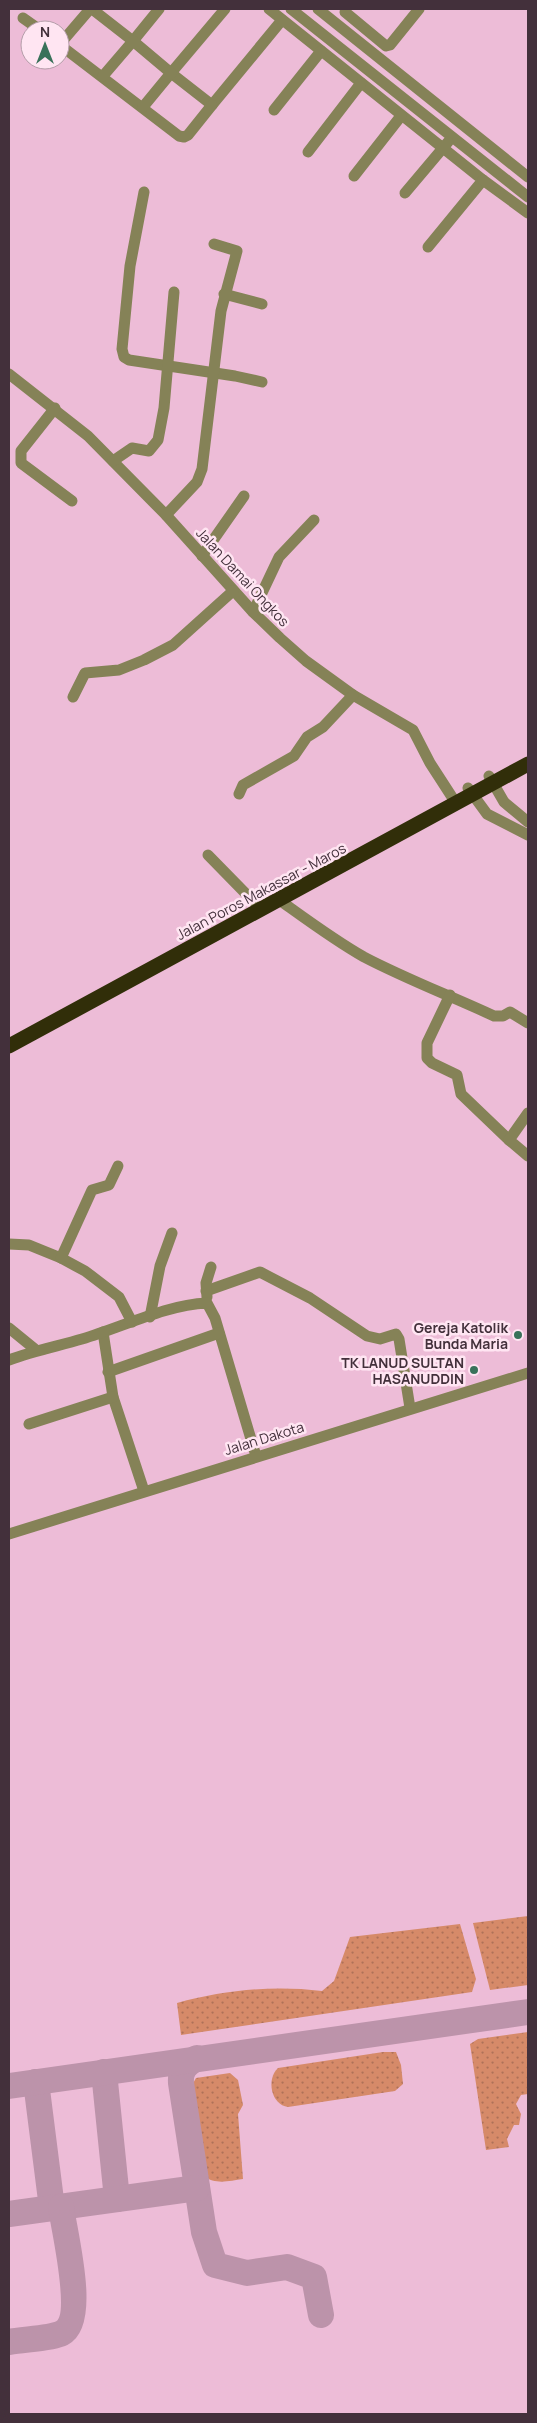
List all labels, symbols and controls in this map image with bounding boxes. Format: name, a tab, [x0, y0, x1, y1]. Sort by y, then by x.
north arrow	[20, 20, 70, 70]
text: N	[40, 22, 50, 41]
street label: Jalan Damai Ongkos	[192, 524, 294, 630]
street label: Jalan Poros Makassar - Maros	[173, 838, 349, 944]
place label: Gereja Katolik Bunda Maria	[414, 1318, 508, 1353]
marker: Gereja Katolik Bunda Maria	[512, 1329, 524, 1341]
place label: TK LANUD SULTAN HASANUDDIN	[341, 1353, 464, 1388]
marker: TK LANUD SULTAN HASANUDDIN	[468, 1364, 480, 1376]
street label: Jalan Dakota	[222, 1417, 306, 1459]

